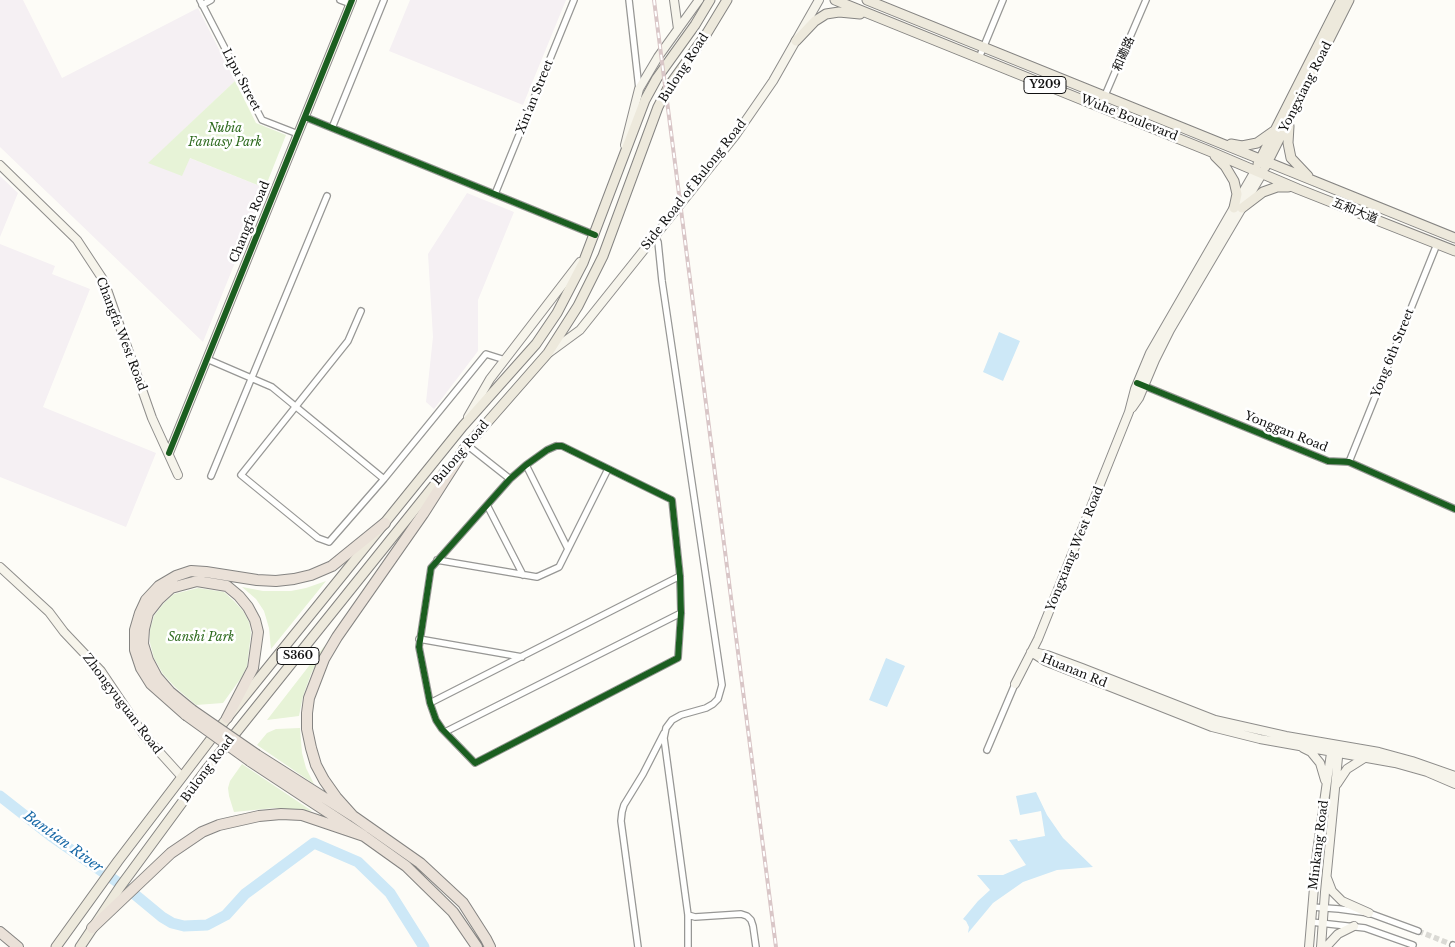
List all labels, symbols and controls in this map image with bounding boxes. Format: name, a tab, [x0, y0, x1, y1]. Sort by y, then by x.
street label: Bulong Road	[656, 31, 712, 105]
street label: 和磡路	[1110, 35, 1138, 73]
street label: Yongxiang Road	[1277, 39, 1335, 135]
street label: Lipu Street	[219, 46, 263, 114]
street label: Xin'an Street	[514, 58, 556, 136]
road number: Y209	[1024, 76, 1066, 94]
street label: Wuhe Boulevard	[1078, 92, 1180, 144]
street label: Side Road of Bulong Road	[639, 117, 749, 253]
park label: Nubia Fantasy Park	[188, 122, 262, 150]
street label: Changfa Road	[227, 179, 273, 265]
street label: 五和大道	[1330, 195, 1380, 227]
street label: Changfa West Road	[93, 275, 149, 393]
street label: Yong 6th Street	[1369, 307, 1417, 399]
street label: Yonggan Road	[1242, 409, 1330, 455]
street label: Bulong Road	[430, 418, 492, 488]
street label: Yongxiang West Road	[1043, 485, 1107, 613]
park label: Sanshi Park	[168, 631, 234, 645]
road number: S360	[277, 648, 319, 664]
street label: Zhongyuguan Road	[80, 651, 164, 757]
street label: Huanan Rd	[1039, 651, 1109, 691]
street label: Bulong Road	[178, 733, 238, 805]
street label: Minkang Road	[1306, 799, 1332, 891]
water label: Bantian River	[20, 808, 106, 876]

